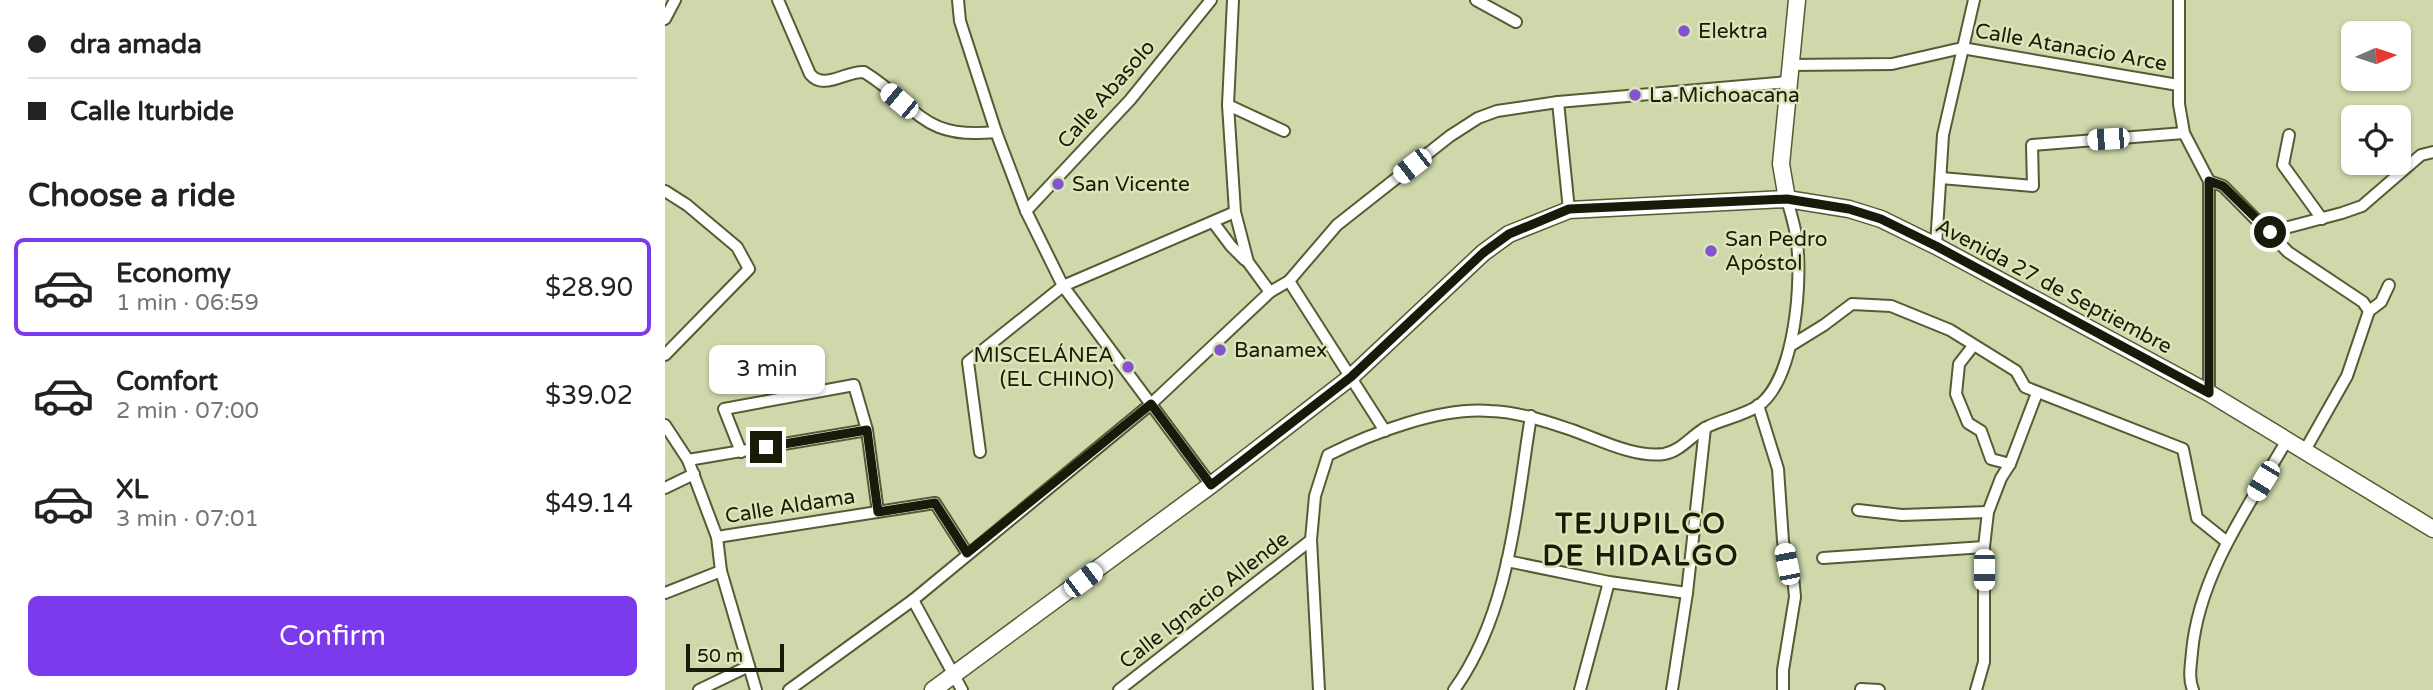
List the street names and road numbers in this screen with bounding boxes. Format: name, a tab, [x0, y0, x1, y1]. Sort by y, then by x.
street label: Calle Atanacio Arce	[1973, 18, 2169, 77]
street label: Calle Abasolo	[1052, 35, 1160, 154]
street label: Avenida 27 de Septiembre	[1931, 213, 2176, 360]
street label: Calle Aldama	[723, 484, 857, 529]
street label: Calle Ignacio Allende	[1115, 526, 1294, 674]

